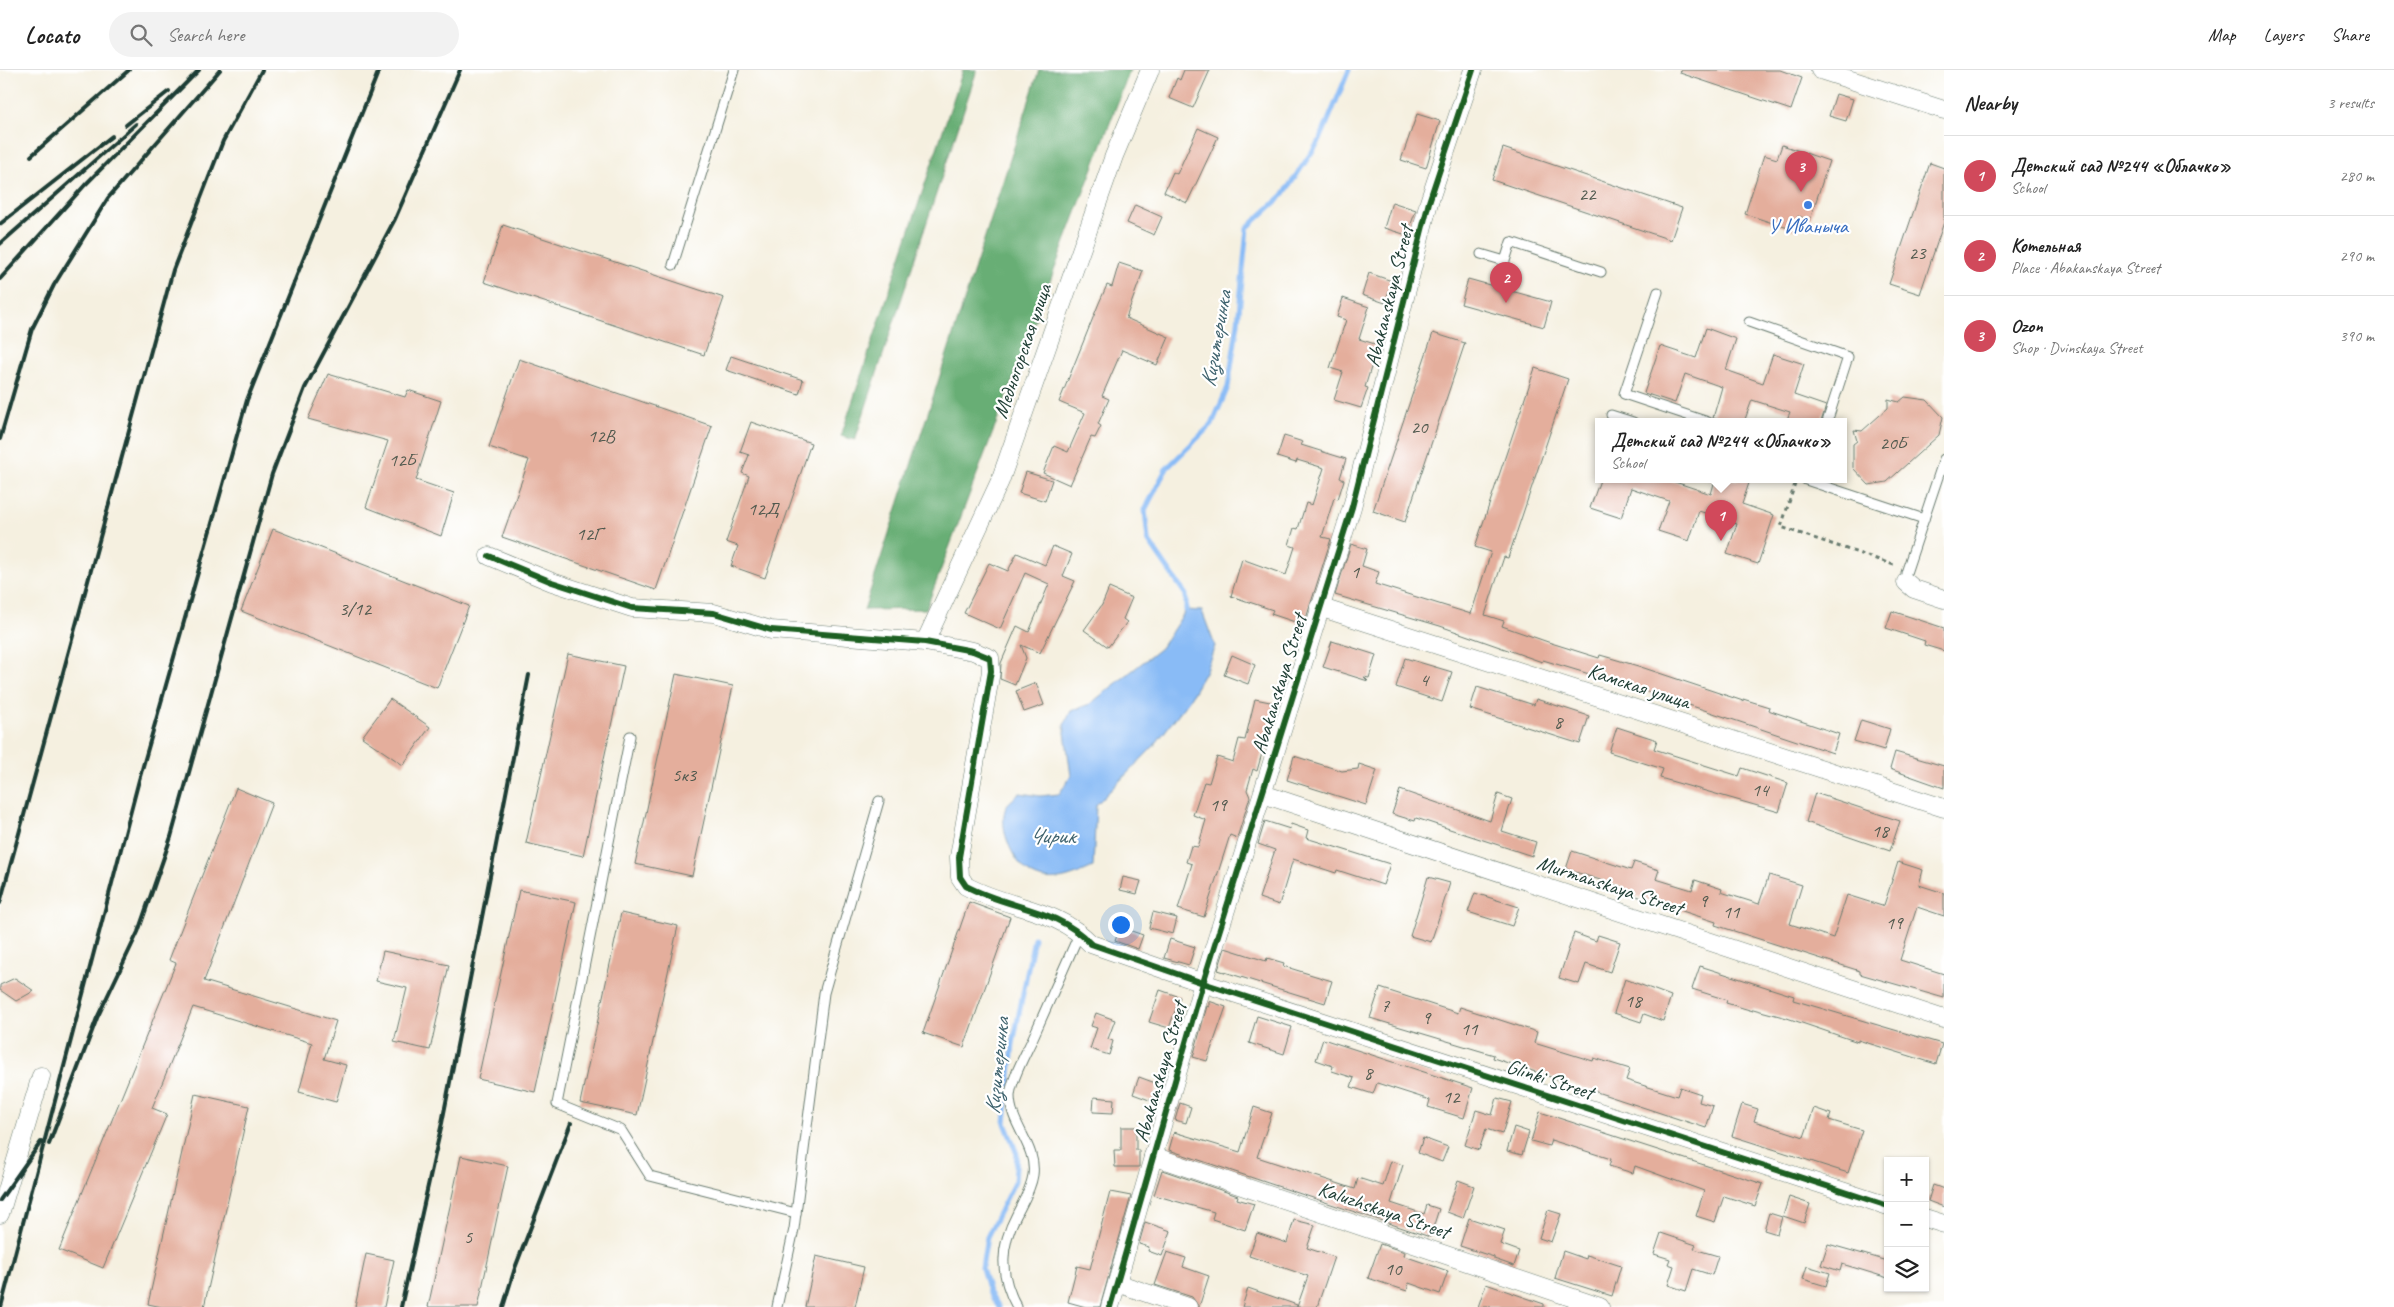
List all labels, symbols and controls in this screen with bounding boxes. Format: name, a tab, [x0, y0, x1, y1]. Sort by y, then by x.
search box	[109, 12, 459, 57]
text: Locato	[25, 20, 79, 50]
icon: search	[127, 21, 155, 49]
text: Search here	[167, 23, 245, 47]
text: Map	[2208, 24, 2236, 46]
text: Layers	[2264, 24, 2303, 46]
text: Share	[2331, 24, 2369, 46]
text: Nearby	[1964, 90, 2017, 116]
text: 3 results	[2327, 93, 2374, 113]
pin: 3	[1785, 151, 1817, 192]
text: Детский сад №244 «Облачко»	[2011, 154, 2231, 178]
text: 1	[1976, 166, 1984, 186]
text: 280 m	[2340, 166, 2374, 186]
text: School	[2011, 178, 2045, 198]
house number: 22	[1578, 182, 1597, 206]
marker: У Иваныча	[1802, 199, 1814, 211]
place label: У Иваныча	[1768, 213, 1850, 239]
street label: Abakanskaya Street	[1359, 220, 1420, 369]
text: Котельная	[2011, 234, 2081, 258]
house number: 23	[1908, 241, 1927, 265]
text: 2	[1976, 246, 1984, 266]
text: 290 m	[2340, 246, 2374, 266]
text: Place · Abakanskaya Street	[2011, 258, 2160, 278]
pin: 2	[1490, 262, 1522, 303]
street label: Медногорская улица	[987, 279, 1058, 422]
water label: Кизитеринка	[1194, 287, 1239, 389]
text: Ozon	[2011, 314, 2043, 338]
text: 3	[1976, 326, 1984, 346]
text: 390 m	[2340, 326, 2374, 346]
text: Shop · Dvinskaya Street	[2011, 338, 2142, 358]
house number: 20	[1410, 415, 1429, 439]
popup	[1595, 418, 1847, 483]
house number: 12В	[588, 424, 616, 448]
text: Детский сад №244 «Облачко»	[1611, 429, 1831, 453]
house number: 20Б	[1880, 431, 1910, 455]
house number: 12Б	[389, 448, 419, 472]
text: School	[1611, 453, 1645, 473]
house number: 12Д	[748, 497, 781, 521]
pin: 1	[1705, 500, 1737, 541]
house number: 12Г	[576, 522, 606, 546]
house number: 1	[1351, 560, 1361, 584]
house number: 3/12	[339, 597, 372, 621]
street label: Abakanskaya Street	[1245, 608, 1313, 757]
street label: Камская улица	[1585, 657, 1696, 715]
house number: 4	[1420, 668, 1431, 692]
house number: 8	[1554, 710, 1565, 734]
house number: 5к3	[672, 763, 697, 787]
house number: 14	[1751, 778, 1771, 802]
house number: 19	[1209, 793, 1228, 817]
house number: 18	[1871, 819, 1891, 843]
water label: Чирик	[1029, 822, 1079, 850]
street label: Murmanskaya Street	[1534, 849, 1689, 922]
house number: 9	[1699, 889, 1709, 913]
house number: 11	[1722, 900, 1741, 924]
house number: 19	[1885, 911, 1904, 935]
your location	[1108, 912, 1134, 938]
house number: 18	[1624, 989, 1644, 1013]
house number: 7	[1381, 994, 1391, 1018]
street label: Abakanskaya Street	[1128, 996, 1193, 1145]
house number: 9	[1422, 1006, 1432, 1030]
water label: Кизитеринка	[978, 1014, 1016, 1115]
house number: 11	[1460, 1017, 1479, 1041]
street label: Glinki Street	[1503, 1053, 1600, 1106]
house number: 8	[1364, 1061, 1375, 1085]
house number: 12	[1442, 1085, 1461, 1109]
map controls	[1884, 1157, 1929, 1292]
button: +	[1884, 1157, 1929, 1202]
street label: Kaluzhskaya Street	[1315, 1175, 1456, 1246]
button: −	[1884, 1202, 1929, 1247]
house number: 5	[464, 1225, 474, 1249]
button: layers	[1884, 1247, 1929, 1292]
house number: 10	[1384, 1257, 1403, 1281]

